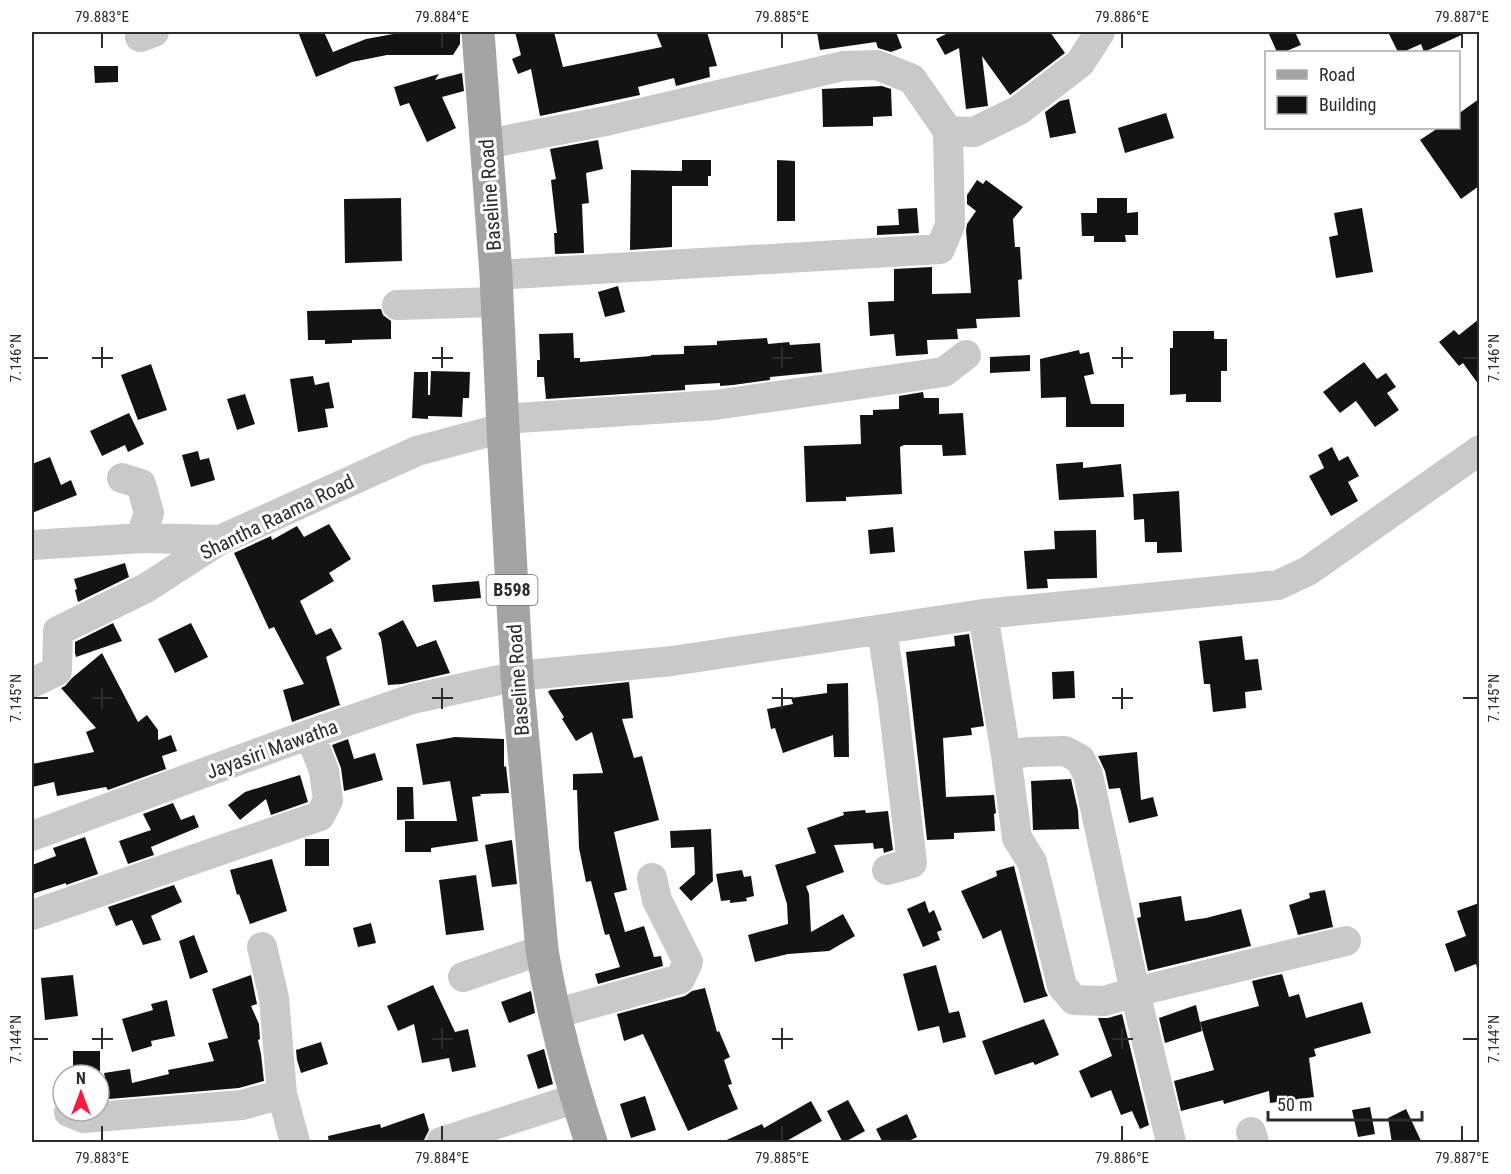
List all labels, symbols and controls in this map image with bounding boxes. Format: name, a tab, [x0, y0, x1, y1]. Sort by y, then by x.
text: 79.883°E	[75, 8, 129, 26]
text: 79.884°E	[415, 8, 469, 26]
text: 79.885°E	[755, 8, 809, 26]
text: 79.886°E	[1095, 8, 1149, 26]
text: 79.887°E	[1435, 8, 1489, 26]
legend	[1265, 51, 1460, 129]
text: Road	[1319, 64, 1355, 85]
text: Building	[1319, 94, 1376, 115]
street label: Baseline Road	[474, 138, 506, 252]
text: 7.146°N	[7, 334, 25, 382]
text: 7.146°N	[1485, 334, 1503, 382]
street label: Shantha Raama Road	[196, 469, 358, 565]
road number: B598	[486, 575, 538, 605]
street label: Baseline Road	[502, 623, 534, 737]
text: 7.145°N	[7, 674, 25, 722]
text: 7.145°N	[1485, 674, 1503, 722]
street label: Jayasiri Mawatha	[203, 714, 341, 784]
text: 7.144°N	[7, 1015, 25, 1063]
text: 7.144°N	[1485, 1015, 1503, 1063]
north arrow	[51, 1063, 111, 1123]
text: N	[76, 1069, 86, 1088]
scale bar	[1268, 1084, 1422, 1122]
text: 50 m	[1277, 1094, 1312, 1115]
text: 79.883°E	[75, 1149, 129, 1167]
text: 79.884°E	[415, 1149, 469, 1167]
text: 79.885°E	[755, 1149, 809, 1167]
text: 79.886°E	[1095, 1149, 1149, 1167]
text: 79.887°E	[1435, 1149, 1489, 1167]

